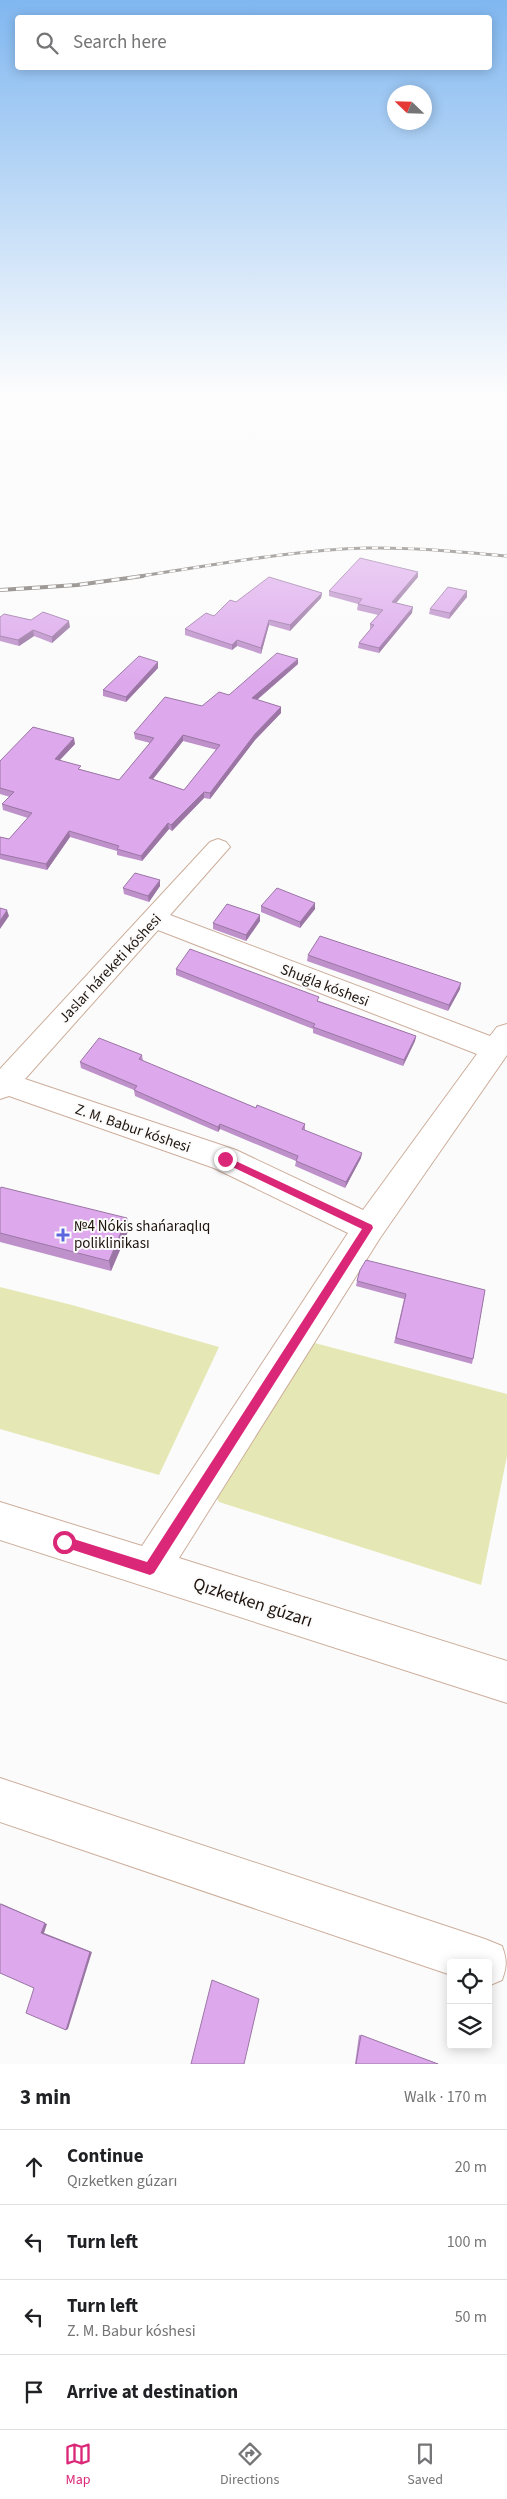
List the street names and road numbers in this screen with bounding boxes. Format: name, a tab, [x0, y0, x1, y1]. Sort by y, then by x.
street label: Jaslar háreketi kóshesi	[54, 909, 167, 1027]
street label: Shuǵla kóshesi	[277, 959, 372, 1012]
street label: Z. M. Babur kóshesi	[72, 1099, 193, 1158]
street label: Qızketken gúzarı	[190, 1571, 316, 1634]

